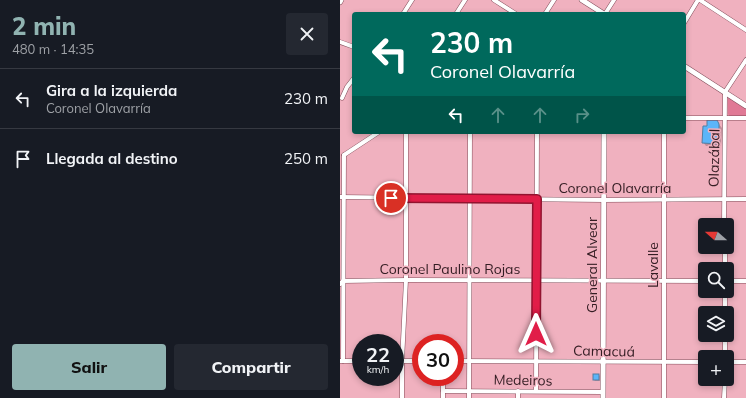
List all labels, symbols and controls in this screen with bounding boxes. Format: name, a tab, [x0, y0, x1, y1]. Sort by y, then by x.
text: 2 min	[12, 11, 76, 41]
button: close	[286, 13, 328, 55]
text: 230 m	[430, 25, 513, 60]
icon: left	[364, 28, 416, 80]
text: 480 m · 14:35	[12, 41, 94, 57]
text: Coronel Olavarría	[430, 60, 575, 83]
text: Gira a la izquierda	[46, 81, 177, 100]
icon: left	[12, 88, 34, 110]
text: 230 m	[284, 89, 328, 108]
text: Coronel Olavarría	[46, 100, 151, 116]
icon: left	[445, 104, 467, 126]
icon: ahead	[487, 104, 509, 126]
icon: ahead	[529, 104, 551, 126]
icon: right	[571, 104, 593, 126]
street label: Olazábal	[704, 129, 724, 187]
icon: arrive	[12, 148, 34, 170]
text: Llegada al destino	[46, 149, 178, 168]
text: 250 m	[284, 149, 328, 168]
street label: Coronel Olavarría	[559, 179, 671, 197]
pin	[374, 181, 408, 215]
icon: arrive	[380, 187, 402, 209]
street label: General Alvear	[583, 216, 601, 313]
north arrow	[698, 218, 734, 254]
map controls	[698, 218, 734, 386]
street label: Lavalle	[644, 242, 662, 288]
street label: Coronel Paulino Rojas	[380, 260, 520, 278]
button: search	[698, 262, 734, 298]
button: layers	[698, 306, 734, 342]
position arrow	[515, 313, 557, 355]
speed limit sign: 30	[412, 334, 464, 386]
street label: Camacuá	[573, 341, 635, 361]
text: 22	[366, 342, 390, 367]
button: Salir	[12, 344, 166, 390]
button: Compartir	[174, 344, 328, 390]
button: +	[698, 350, 734, 386]
text: km/h	[367, 363, 389, 376]
street label: Medeiros	[493, 370, 553, 390]

